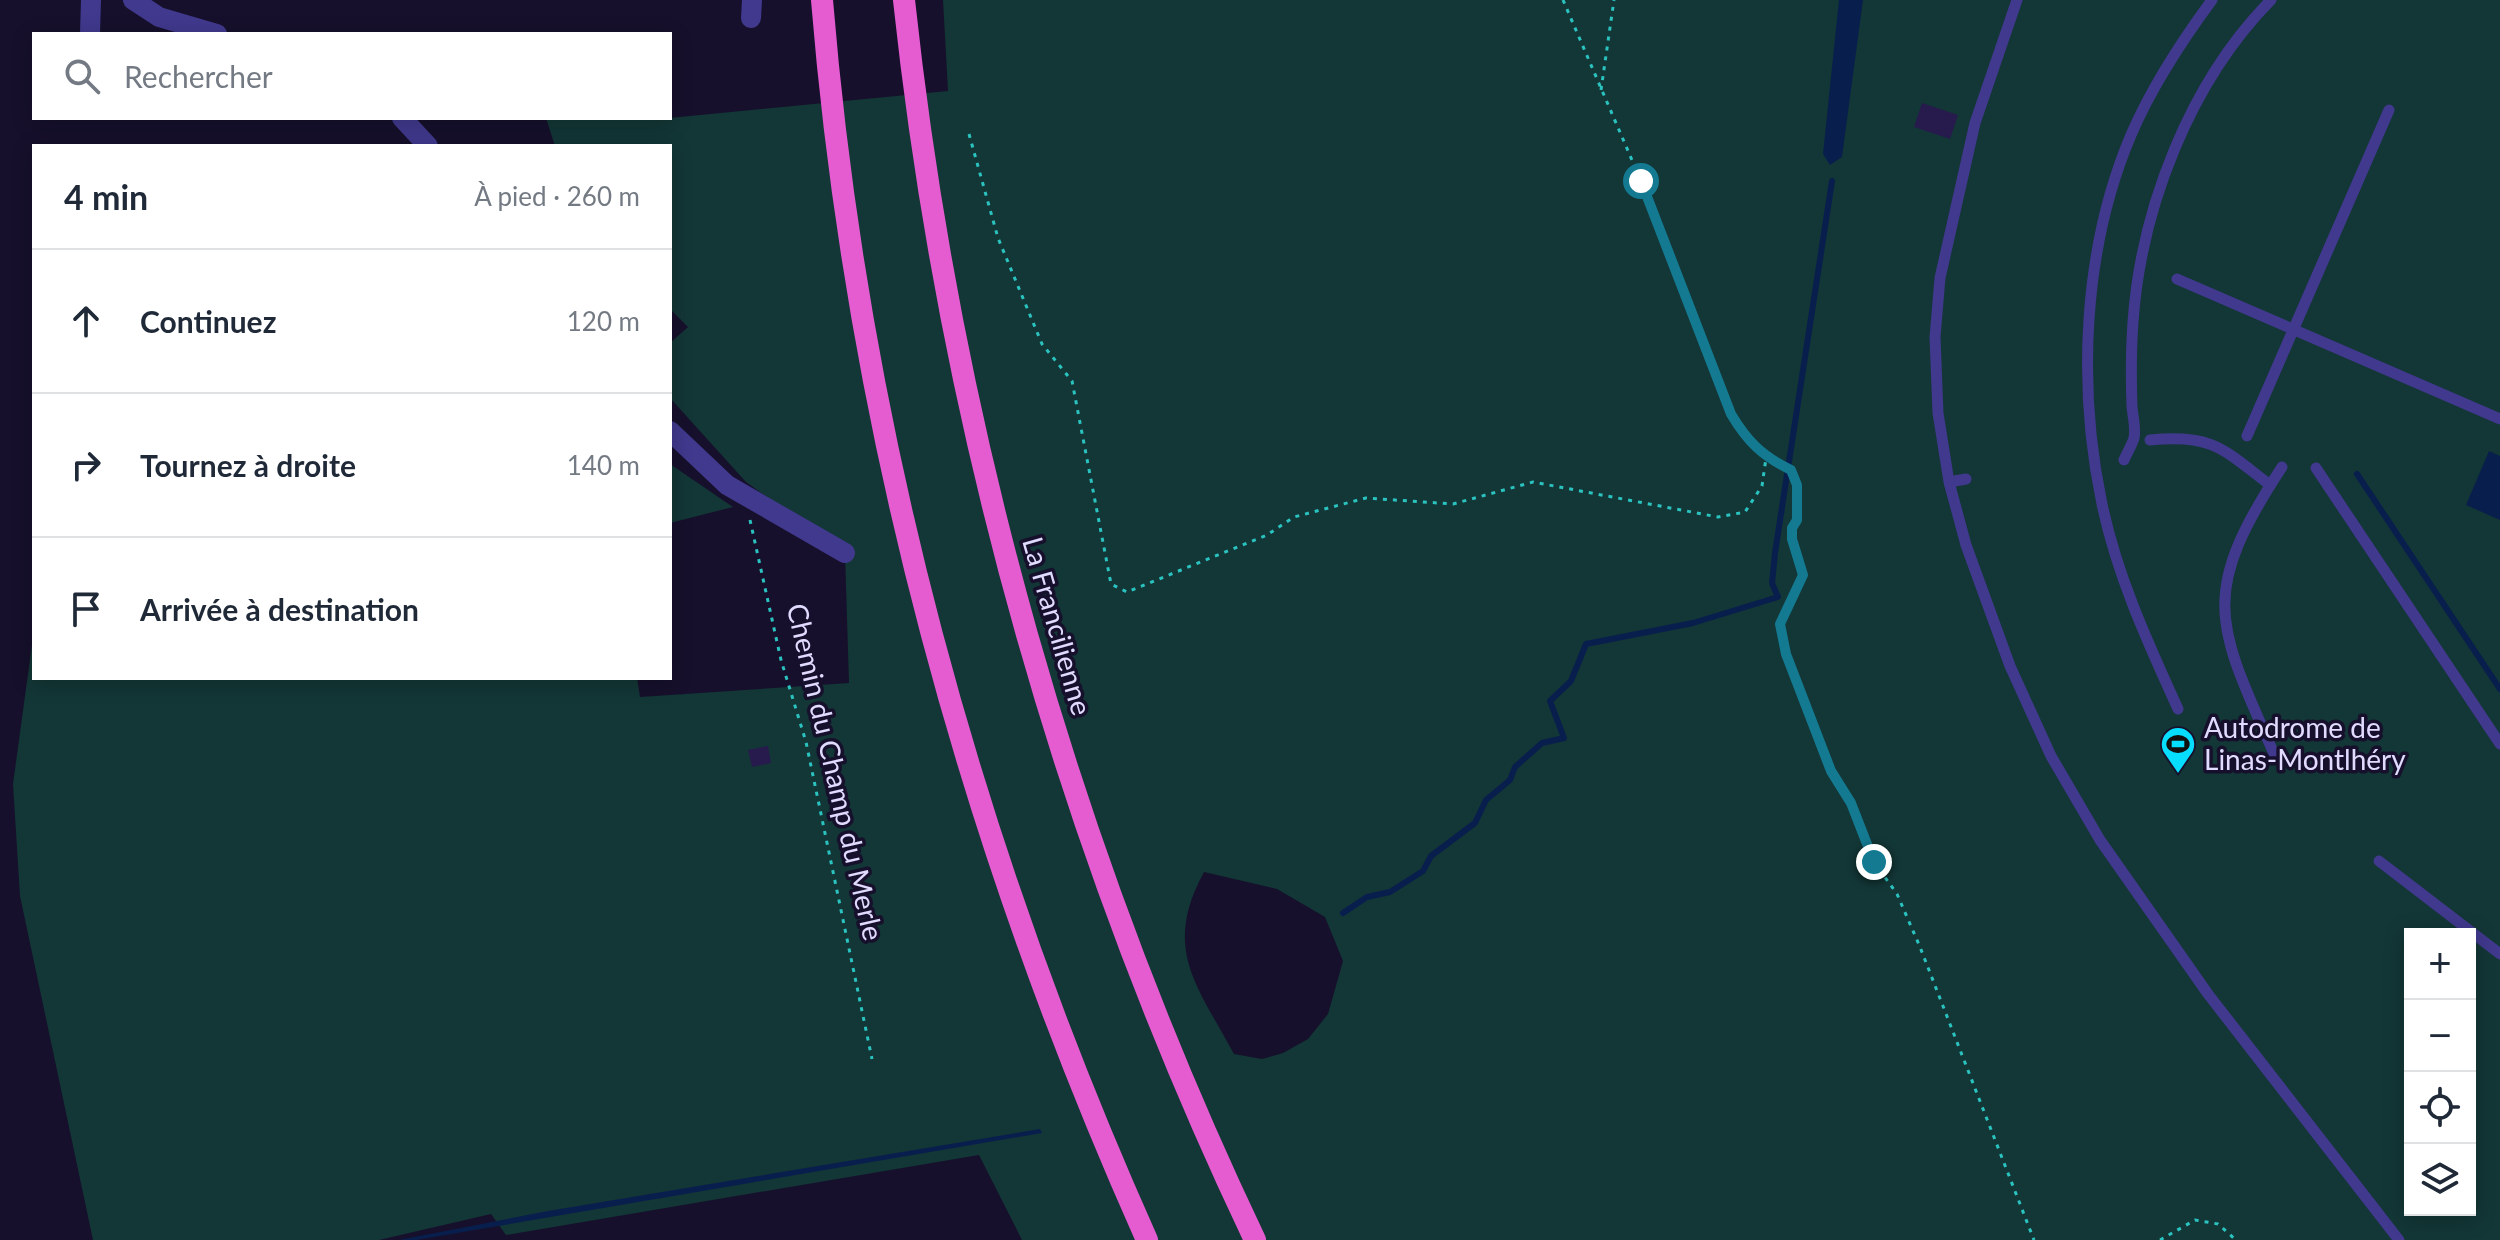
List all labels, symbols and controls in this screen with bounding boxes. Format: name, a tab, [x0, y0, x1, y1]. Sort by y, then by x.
search box	[32, 32, 672, 120]
icon: search	[60, 54, 104, 98]
text: Rechercher	[124, 58, 273, 94]
route start	[1623, 163, 1659, 199]
text: 4 min	[64, 176, 148, 217]
text: À pied · 260 m	[474, 180, 640, 212]
icon: ahead	[64, 299, 108, 343]
text: Continuez	[140, 303, 276, 339]
text: 120 m	[567, 305, 640, 337]
icon: right	[64, 443, 108, 487]
text: Tournez à droite	[140, 447, 356, 483]
text: 140 m	[567, 449, 640, 481]
street label: La Francilienne	[1016, 533, 1100, 719]
icon: arrive	[64, 587, 108, 631]
text: Arrivée à destination	[140, 591, 419, 627]
street label: Chemin du Champ du Merle	[781, 600, 891, 944]
place label: Autodrome de Linas-Montlhéry	[2204, 710, 2406, 776]
sports icon: Autodrome de Linas-Montlhéry	[2159, 725, 2197, 775]
route end	[1856, 844, 1892, 880]
map controls	[2404, 928, 2476, 1216]
button: +	[2404, 928, 2476, 1000]
button: −	[2404, 1000, 2476, 1072]
button: locate	[2404, 1072, 2476, 1144]
button: layers	[2404, 1144, 2476, 1216]

